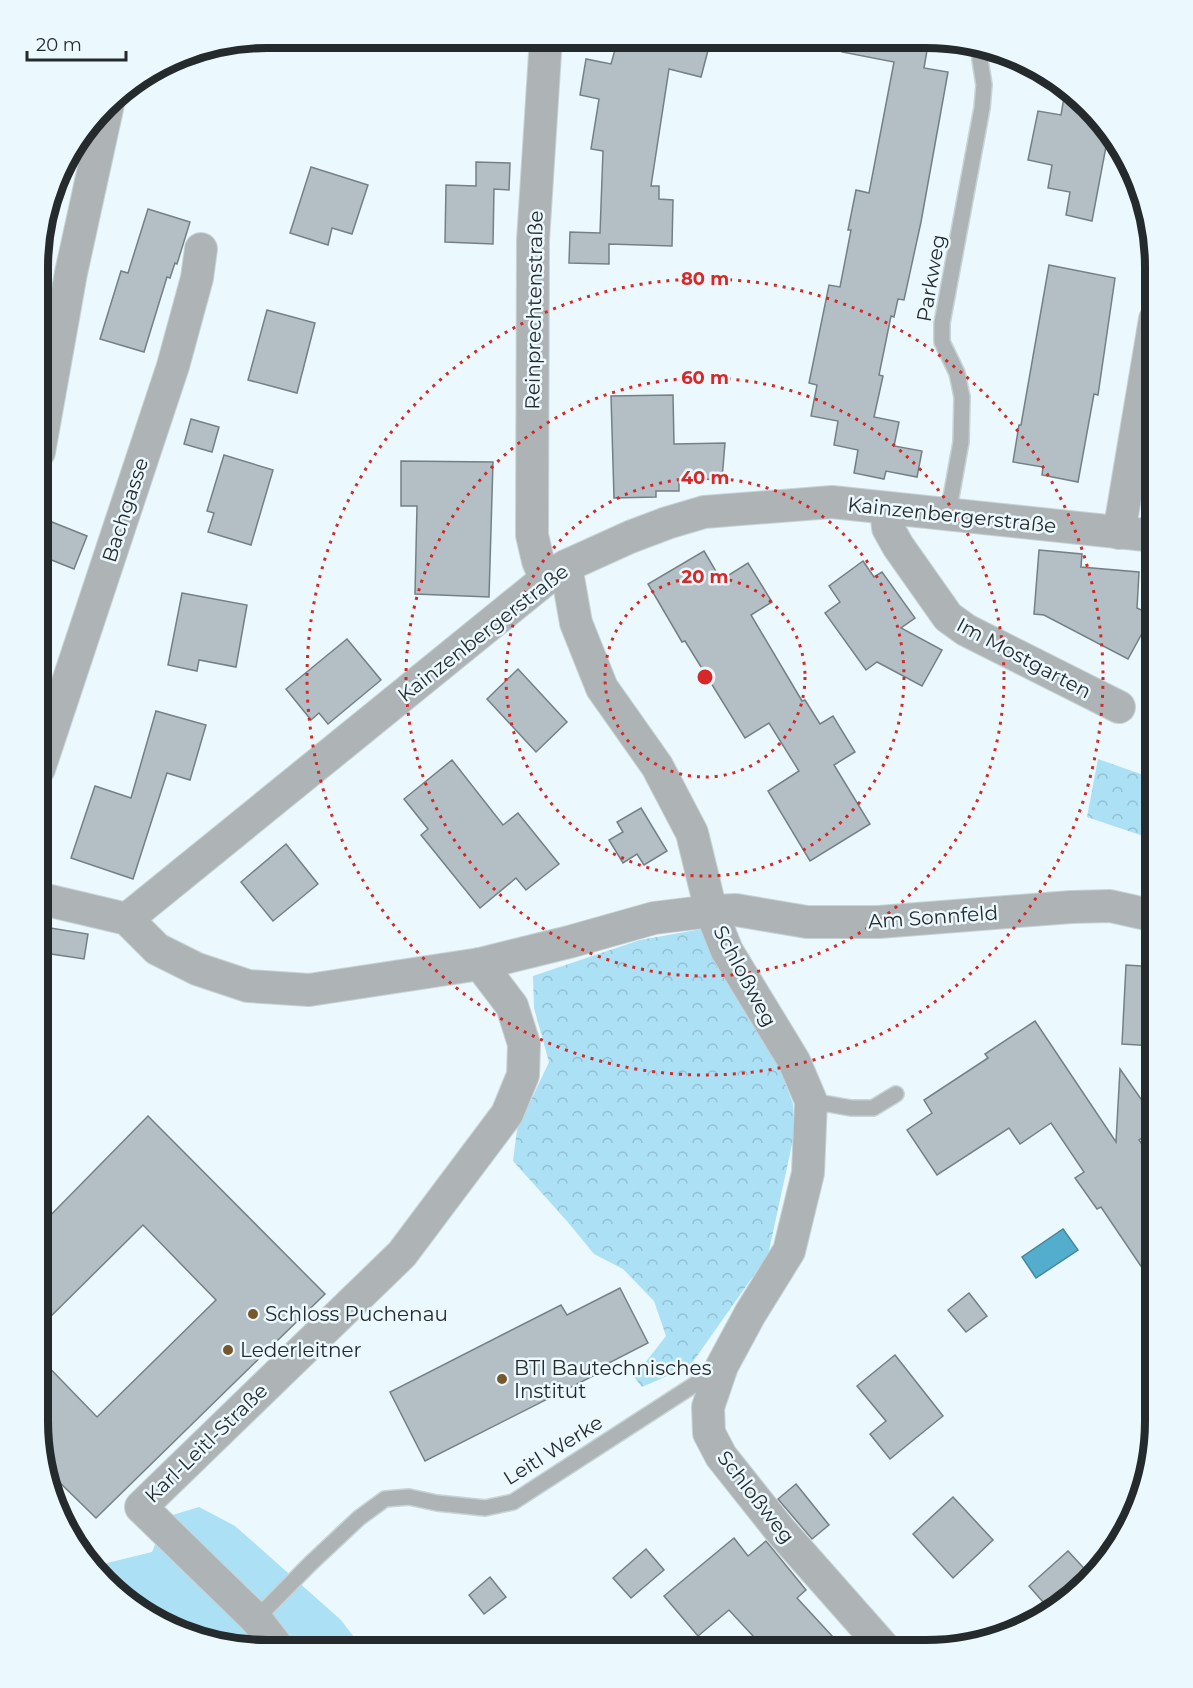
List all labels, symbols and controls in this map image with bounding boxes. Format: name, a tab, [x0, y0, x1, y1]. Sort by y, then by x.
scale bar	[27, 24, 126, 62]
text: 20 m	[36, 34, 82, 56]
street label: Reinprechtenstraße	[520, 210, 548, 410]
street label: Parkweg	[912, 232, 950, 324]
text: 80 m	[681, 268, 729, 290]
text: 60 m	[681, 367, 729, 389]
street label: Bachgasse	[97, 455, 153, 565]
text: 40 m	[681, 467, 729, 489]
street label: Kainzenbergerstraße	[846, 492, 1058, 538]
street label: Kainzenbergerstraße	[393, 559, 573, 707]
text: 20 m	[682, 566, 728, 588]
street label: Im Mostgarten	[953, 612, 1095, 704]
centre of rings	[695, 667, 715, 687]
street label: Am Sonnfeld	[867, 900, 999, 934]
street label: Schloßweg	[708, 921, 782, 1031]
place label: Schloss Puchenau	[265, 1302, 448, 1326]
marker: Schloss Puchenau	[246, 1307, 260, 1321]
place label: Lederleitner	[240, 1338, 362, 1362]
marker: Lederleitner	[221, 1343, 235, 1357]
place label: BTI Bautechnisches Institut	[514, 1356, 712, 1403]
marker: BTI Bautechnisches Institut	[495, 1372, 509, 1386]
street label: Karl-Leitl-Straße	[140, 1378, 272, 1508]
street label: Leitl Werke	[499, 1410, 607, 1490]
street label: Schloßweg	[712, 1446, 800, 1548]

